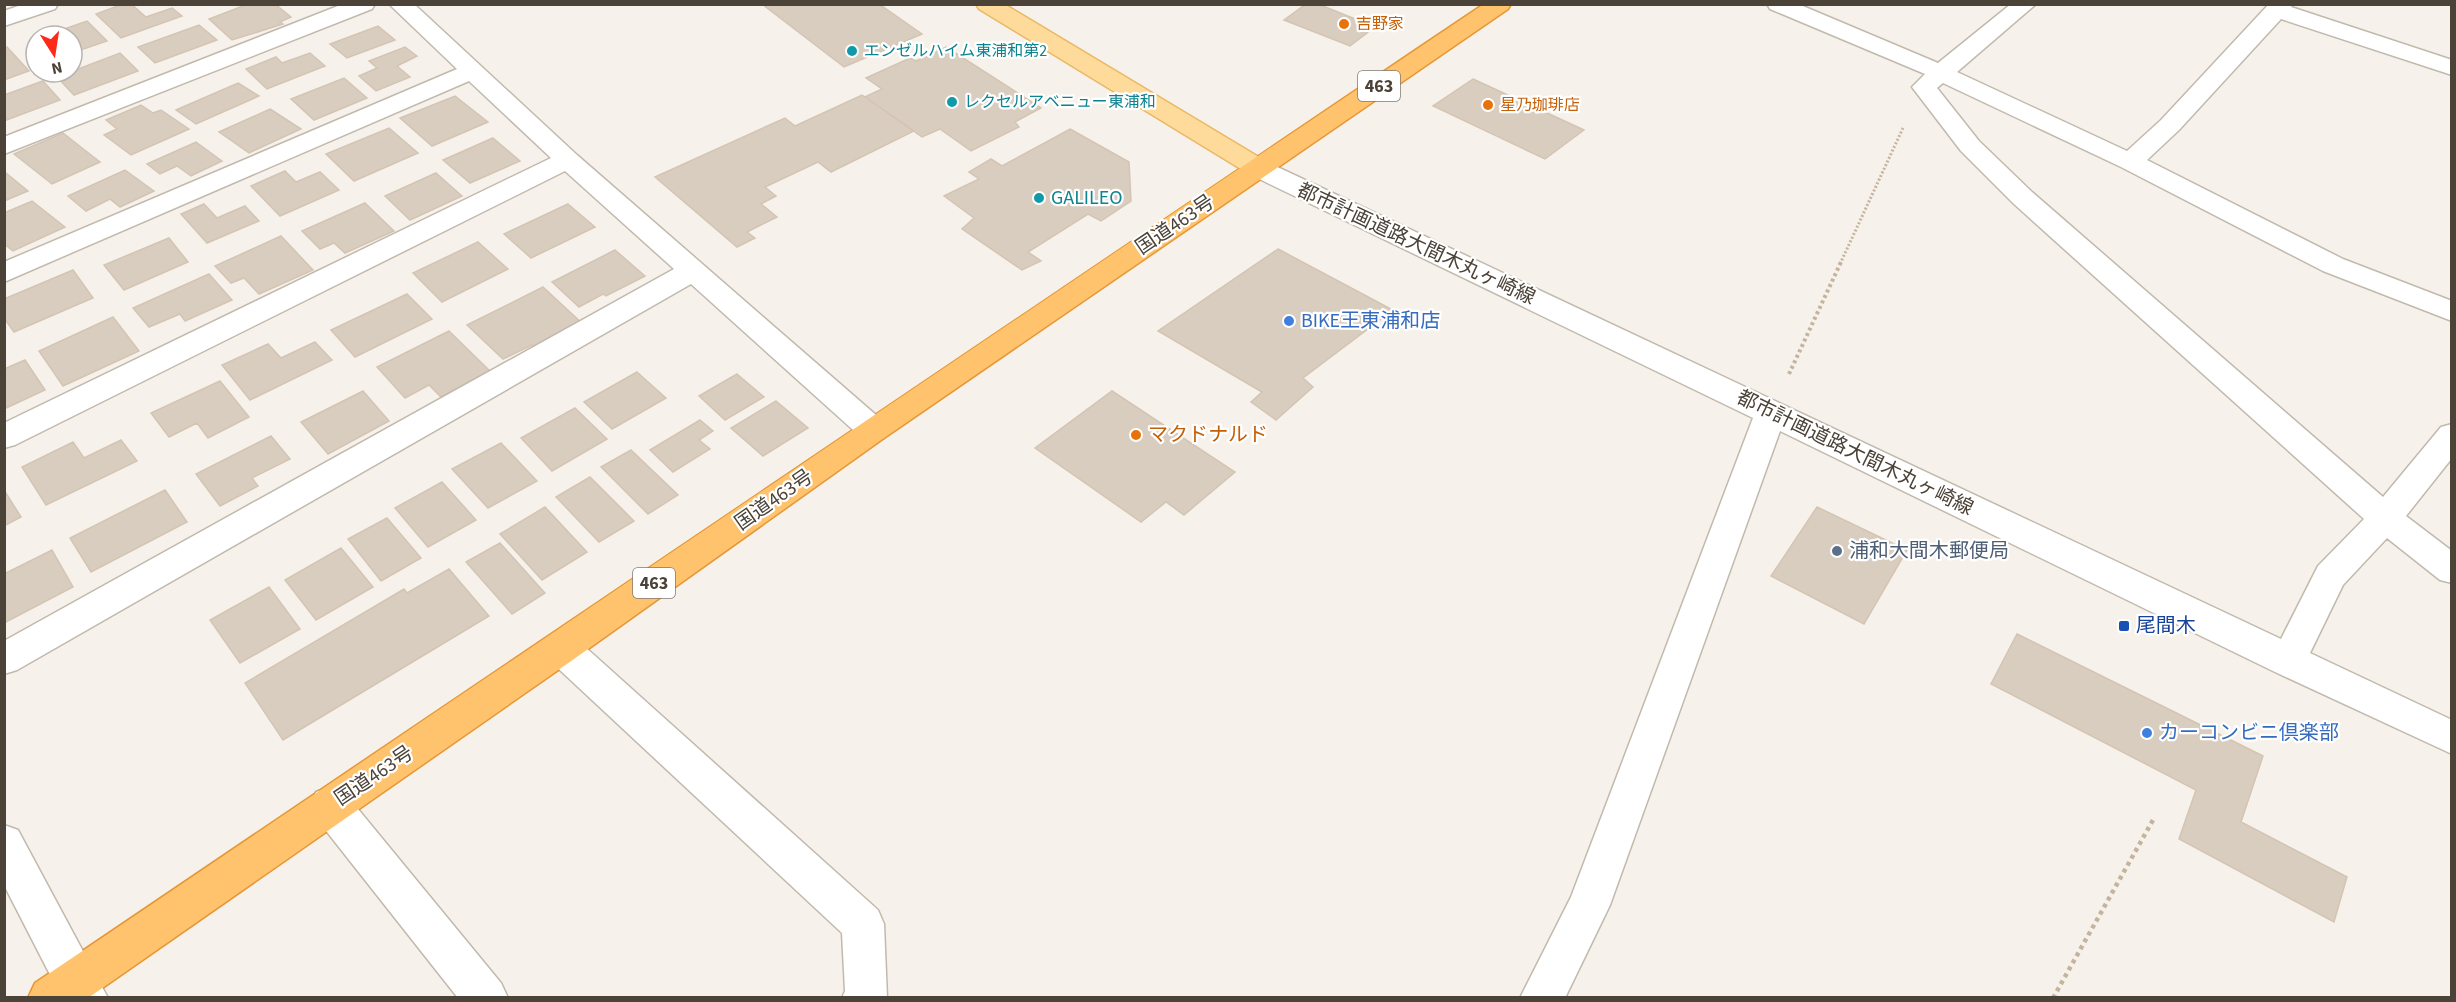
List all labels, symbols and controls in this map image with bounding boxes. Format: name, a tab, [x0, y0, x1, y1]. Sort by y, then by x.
place label: 吉野家	[1356, 13, 1404, 35]
marker: 吉野家	[1337, 17, 1351, 31]
north arrow	[24, 24, 84, 84]
place label: エンゼルハイム東浦和第2	[864, 40, 1047, 62]
marker: エンゼルハイム東浦和第2	[845, 44, 859, 58]
text: N	[49, 56, 64, 80]
road number: 463	[1358, 71, 1400, 101]
place label: レクセルアベニュー東浦和	[964, 91, 1156, 113]
place label: 星乃珈琲店	[1500, 94, 1580, 116]
marker: レクセルアベニュー東浦和	[945, 95, 959, 109]
marker: 星乃珈琲店	[1481, 98, 1495, 112]
street label: 都市計画道路大間木丸ヶ崎線	[1292, 176, 1540, 312]
place label: GALILEO	[1051, 184, 1123, 212]
street label: 国道463号	[1130, 188, 1220, 262]
marker: GALILEO	[1032, 191, 1046, 205]
place label: BIKE王東浦和店	[1301, 307, 1440, 335]
marker: BIKE王東浦和店	[1282, 314, 1296, 328]
street label: 都市計画道路大間木丸ヶ崎線	[1732, 383, 1978, 523]
place label: マクドナルド	[1148, 421, 1268, 449]
marker: マクドナルド	[1129, 428, 1143, 442]
street label: 国道463号	[729, 463, 819, 537]
place label: 浦和大間木郵便局	[1849, 537, 2009, 565]
marker: 浦和大間木郵便局	[1830, 544, 1844, 558]
road number: 463	[633, 568, 675, 598]
place label: 尾間木	[2136, 612, 2196, 640]
marker: 尾間木	[2117, 619, 2131, 633]
place label: カーコンビニ倶楽部	[2159, 719, 2339, 747]
marker: カーコンビニ倶楽部	[2140, 726, 2154, 740]
street label: 国道463号	[329, 739, 419, 813]

